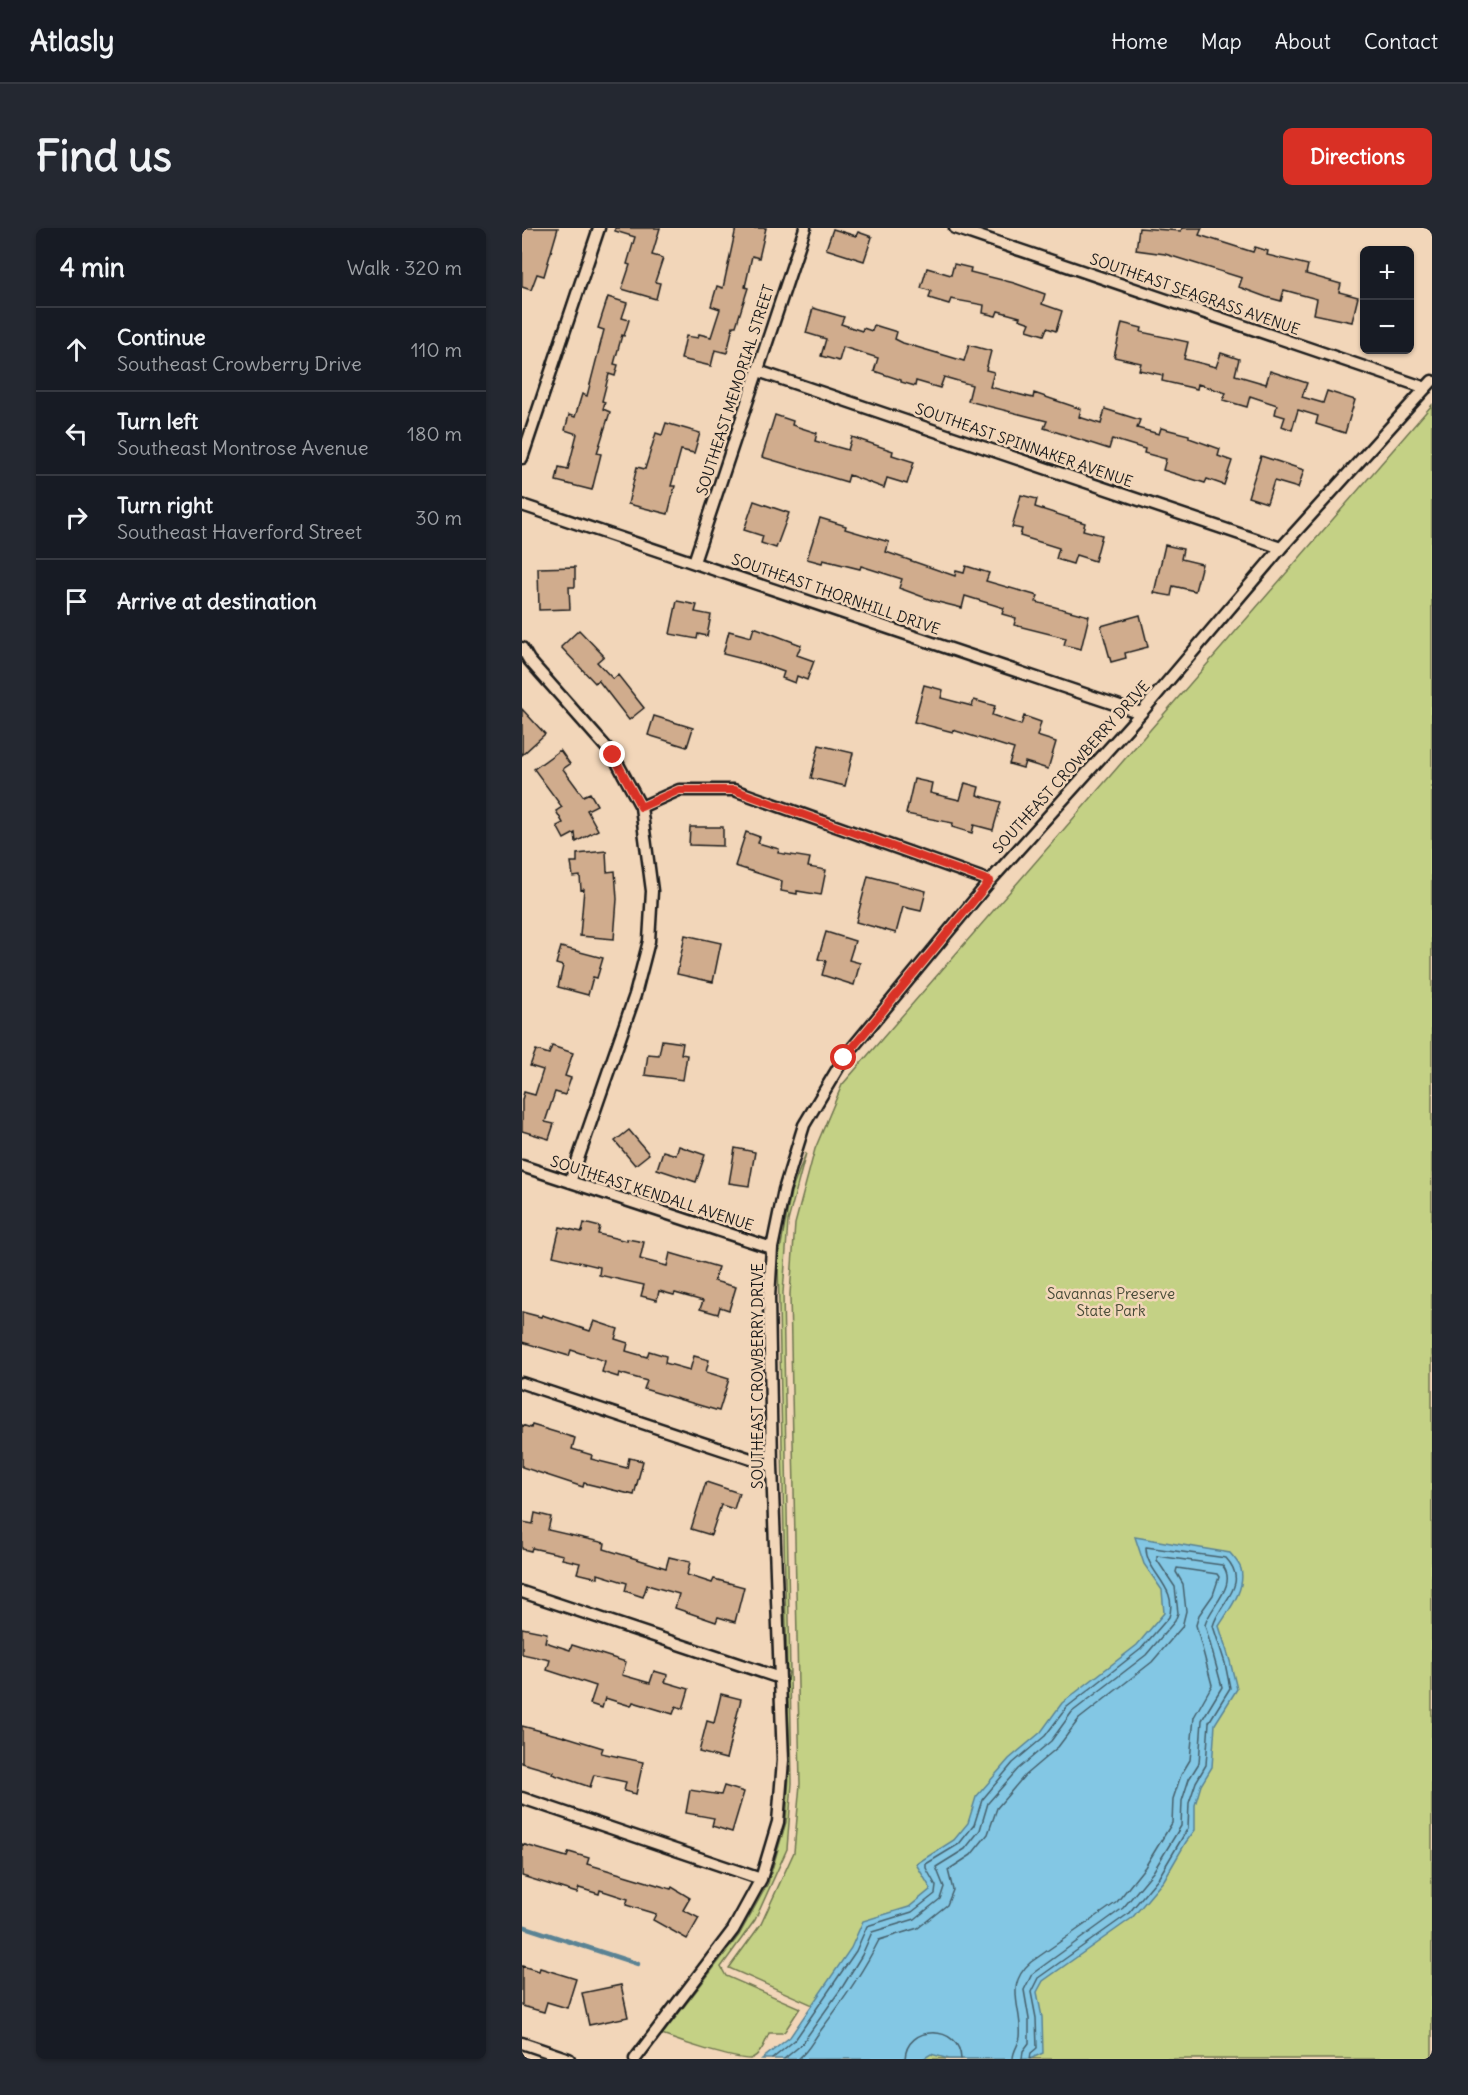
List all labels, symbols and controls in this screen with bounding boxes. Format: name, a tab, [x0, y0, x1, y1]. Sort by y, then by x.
text: Atlasly	[30, 23, 114, 59]
text: Home	[1111, 28, 1168, 55]
text: Map	[1201, 28, 1242, 55]
text: About	[1275, 28, 1331, 55]
text: Contact	[1364, 28, 1438, 55]
button: Directions	[1283, 128, 1432, 185]
text: Find us	[36, 130, 172, 182]
map controls	[1360, 246, 1414, 354]
button: +	[1360, 246, 1414, 300]
street label: SOUTHEAST SEAGRASS AVENUE	[1087, 249, 1303, 339]
text: 4 min	[60, 251, 125, 284]
text: Walk · 320 m	[347, 255, 462, 280]
street label: SOUTHEAST MEMORIAL STREET	[692, 282, 778, 498]
button: −	[1360, 300, 1414, 354]
text: Continue	[117, 323, 206, 351]
icon: ahead	[60, 333, 93, 366]
text: 110 m	[411, 337, 462, 362]
text: Southeast Crowberry Drive	[117, 351, 362, 376]
street label: SOUTHEAST SPINNAKER AVENUE	[913, 399, 1136, 491]
text: Turn left	[117, 407, 198, 435]
icon: left	[60, 417, 93, 450]
text: 180 m	[407, 421, 462, 446]
text: Southeast Montrose Avenue	[117, 435, 368, 460]
text: Turn right	[117, 491, 213, 519]
icon: right	[60, 501, 93, 534]
text: 30 m	[415, 505, 462, 530]
text: Southeast Haverford Street	[117, 519, 362, 544]
street label: SOUTHEAST THORNHILL DRIVE	[729, 549, 943, 639]
icon: arrive	[60, 585, 93, 618]
text: Arrive at destination	[117, 587, 317, 615]
street label: SOUTHEAST CROWBERRY DRIVE	[988, 677, 1154, 857]
route end	[599, 741, 625, 767]
route start	[830, 1044, 856, 1070]
street label: SOUTHEAST KENDALL AVENUE	[548, 1151, 756, 1235]
street label: SOUTHEAST CROWBERRY DRIVE	[748, 1263, 767, 1489]
park label: Savannas Preserve State Park	[1047, 1284, 1175, 1320]

